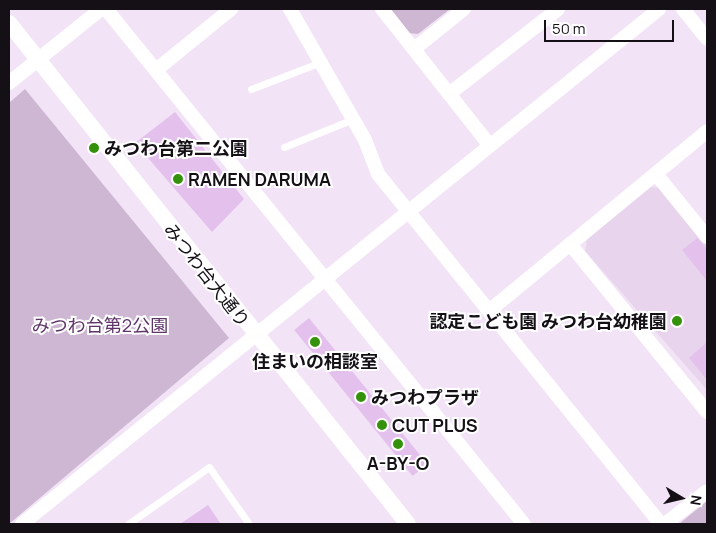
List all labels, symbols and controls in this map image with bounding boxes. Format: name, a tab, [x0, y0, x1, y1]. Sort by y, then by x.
scale bar	[546, 10, 676, 42]
text: 50 m	[552, 18, 586, 39]
place label: みつわ台第二公園	[104, 137, 248, 159]
marker: みつわ台第二公園	[88, 142, 100, 154]
place label: RAMEN DARUMA	[188, 168, 331, 190]
marker: RAMEN DARUMA	[172, 173, 184, 185]
street label: みつわ台大通り	[160, 219, 254, 331]
place label: 認定こども園 みつわ台幼稚園	[429, 310, 667, 332]
park label: みつわ台第2公園	[32, 314, 168, 336]
marker: 認定こども園 みつわ台幼稚園	[671, 315, 683, 327]
marker: 住まいの相談室	[309, 336, 321, 348]
place label: 住まいの相談室	[252, 350, 378, 372]
place label: みつわプラザ	[371, 386, 479, 408]
marker: みつわプラザ	[355, 391, 367, 403]
place label: CUT PLUS	[392, 414, 478, 436]
marker: CUT PLUS	[376, 419, 388, 431]
marker: A-BY-O	[392, 438, 404, 450]
place label: A-BY-O	[367, 452, 429, 474]
north arrow	[656, 473, 706, 523]
text: N	[686, 494, 706, 507]

